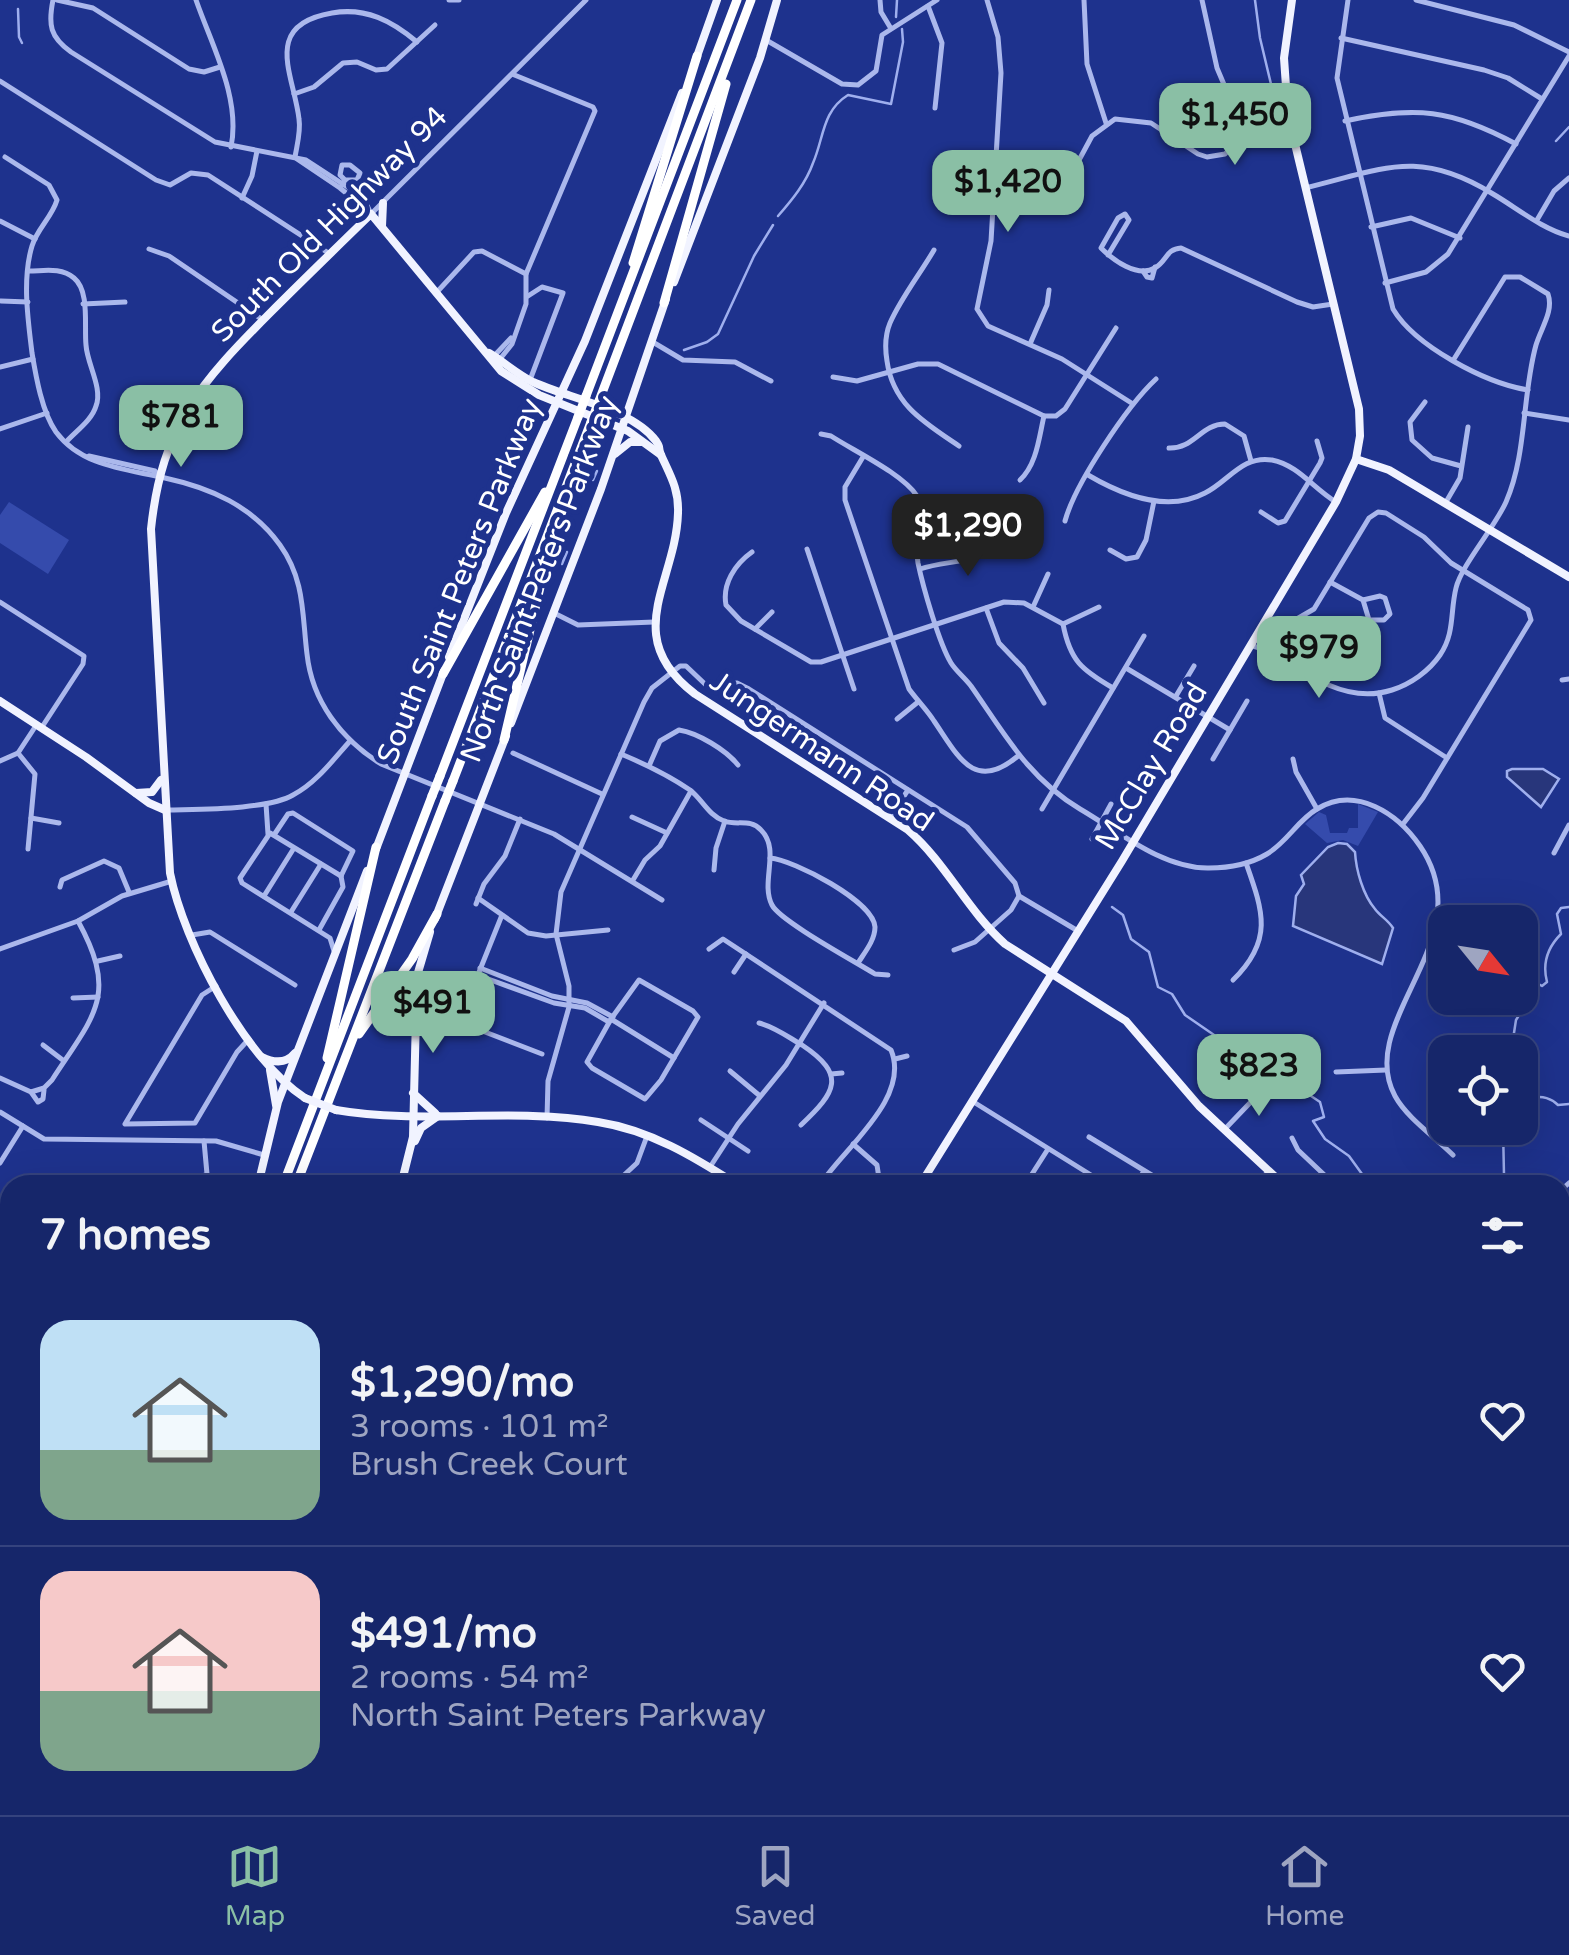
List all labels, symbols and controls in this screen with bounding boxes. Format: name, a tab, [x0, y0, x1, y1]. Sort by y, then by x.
pin: $1,450	[1154, 83, 1316, 168]
text: $1,450	[1181, 96, 1289, 134]
street label: South Old Highway 94	[203, 98, 455, 350]
pin: $1,420	[927, 150, 1089, 235]
text: $1,420	[954, 163, 1062, 201]
pin: $781	[122, 385, 240, 470]
street label: North Saint Peters Parkway	[452, 391, 627, 768]
street label: South Saint Peters Parkway	[369, 393, 550, 770]
text: $781	[141, 398, 221, 436]
pin: $1,290	[887, 494, 1049, 579]
text: $1,290	[914, 507, 1022, 545]
pin: $979	[1260, 616, 1378, 701]
text: $979	[1279, 629, 1359, 667]
street label: Jungermann Road	[703, 663, 941, 840]
street label: McClay Road	[1087, 676, 1216, 857]
north arrow	[1428, 905, 1538, 1015]
map controls	[1428, 905, 1538, 1145]
pin: $491	[374, 971, 492, 1056]
text: $491	[393, 984, 473, 1022]
pin: $823	[1200, 1034, 1318, 1119]
button: locate	[1428, 1035, 1538, 1145]
text: $823	[1219, 1047, 1299, 1085]
icon: filters	[1475, 1208, 1530, 1263]
text: 7 homes	[40, 1210, 211, 1261]
text: $1,290/mo	[350, 1357, 574, 1408]
icon: home	[120, 1360, 240, 1480]
icon: heart	[1475, 1393, 1530, 1448]
text: 3 rooms · 101 m²	[350, 1408, 609, 1446]
text: Brush Creek Court	[350, 1446, 628, 1484]
text: $491/mo	[350, 1608, 537, 1659]
icon: home	[120, 1611, 240, 1731]
icon: heart	[1475, 1644, 1530, 1699]
text: 2 rooms · 54 m²	[350, 1659, 589, 1697]
text: North Saint Peters Parkway	[350, 1697, 766, 1735]
tab: Map	[225, 1839, 285, 1933]
tab: Saved	[735, 1839, 816, 1933]
tab: Home	[1265, 1839, 1344, 1933]

